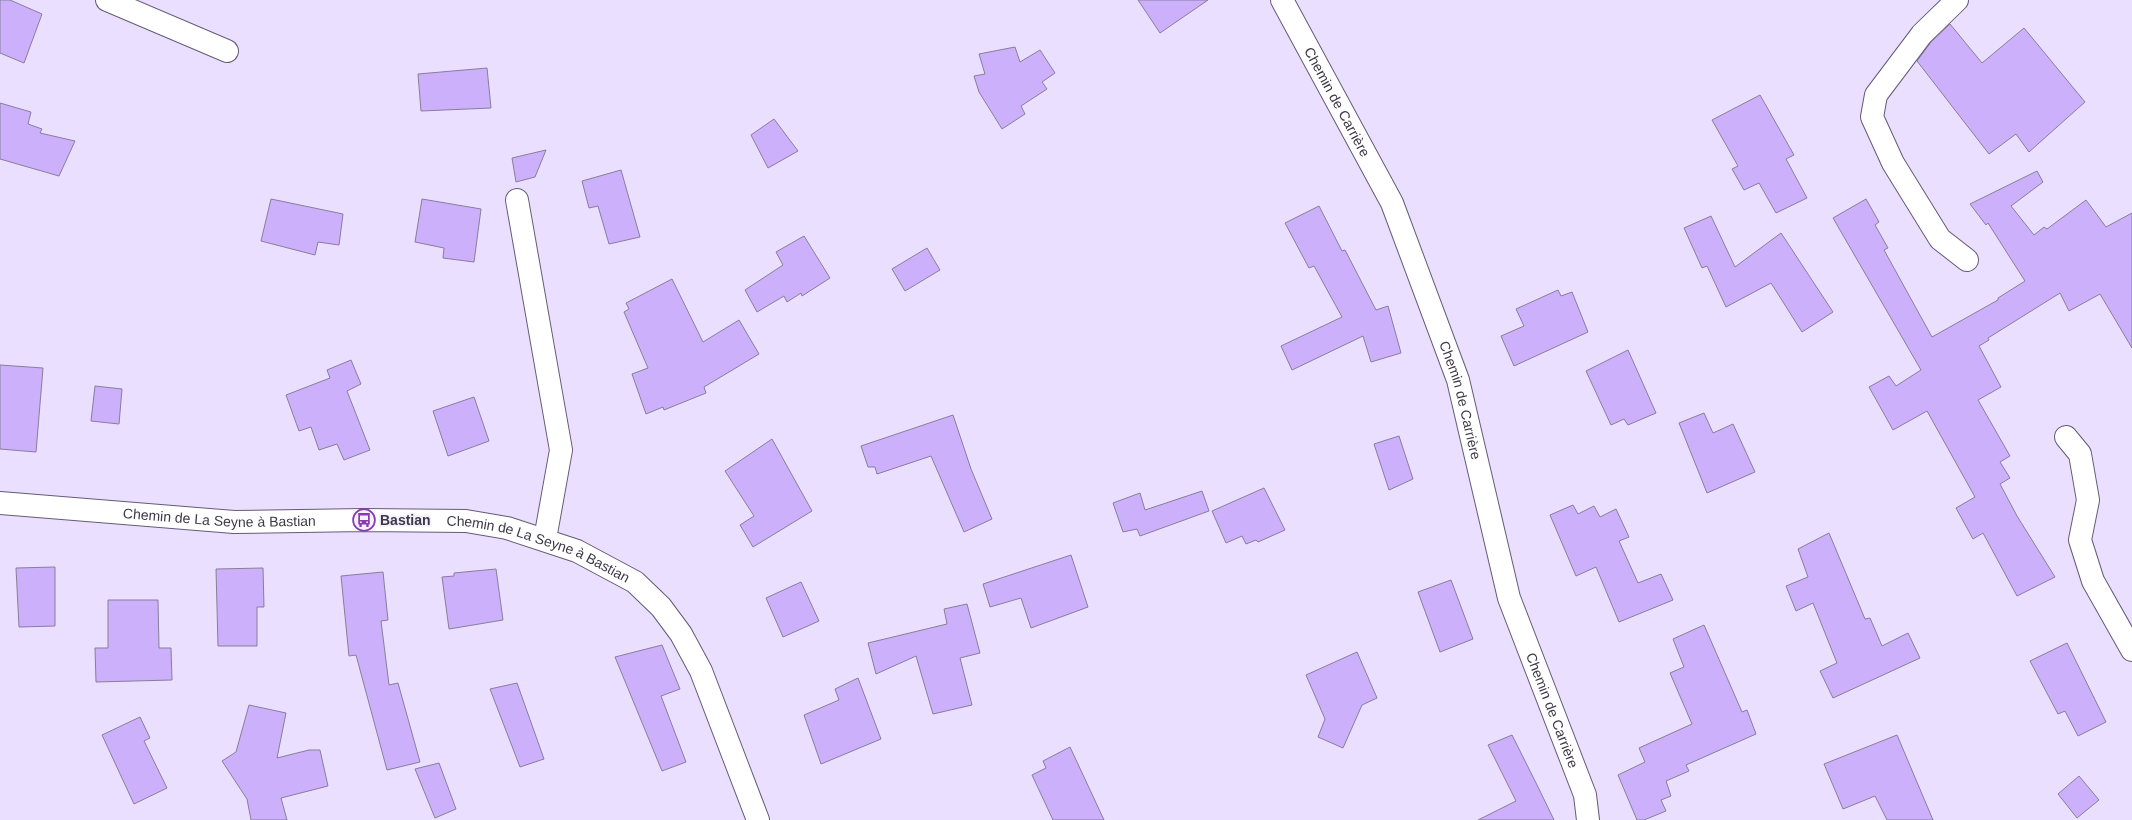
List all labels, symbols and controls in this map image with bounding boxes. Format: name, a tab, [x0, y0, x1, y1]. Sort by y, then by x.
street label: Chemin de Carrière	[1301, 44, 1374, 160]
street label: Chemin de Carrière	[1436, 339, 1484, 461]
street label: Chemin de La Seyne à Bastian	[122, 505, 316, 530]
bus stop icon: Bastian	[351, 507, 377, 533]
place label: Bastian	[380, 512, 431, 528]
street label: Chemin de La Seyne à Bastian	[447, 513, 632, 586]
street label: Chemin de Carrière	[1523, 650, 1582, 770]

